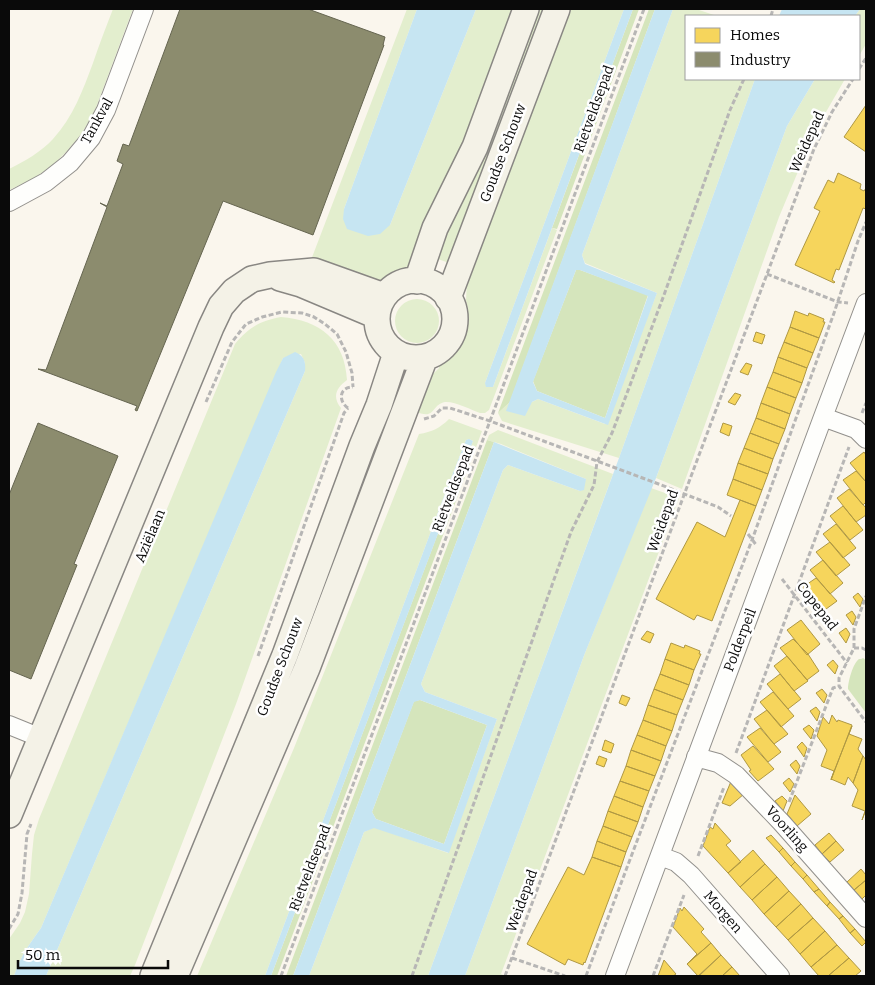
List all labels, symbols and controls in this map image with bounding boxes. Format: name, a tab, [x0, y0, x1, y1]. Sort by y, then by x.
legend	[685, 15, 860, 80]
text: Homes	[730, 26, 780, 44]
text: Industry	[730, 51, 790, 69]
street label: Rietveldsepad	[570, 63, 618, 155]
street label: Tankval	[77, 95, 117, 147]
street label: Goudse Schouw	[476, 101, 530, 205]
street label: Weidepad	[786, 109, 828, 175]
street label: Rietveldsepad	[429, 443, 477, 535]
street label: Weidepad	[644, 487, 682, 555]
street label: Aziëlaan	[131, 507, 169, 565]
street label: Copepad	[793, 578, 841, 634]
street label: Polderpeil	[720, 606, 760, 674]
street label: Goudse Schouw	[253, 615, 307, 719]
street label: Voorling	[762, 803, 812, 855]
street label: Rietveldsepad	[286, 822, 334, 914]
street label: Weidepad	[503, 867, 541, 935]
street label: Morgen	[700, 887, 746, 937]
scale bar	[18, 938, 168, 970]
text: 50 m	[25, 946, 61, 964]

